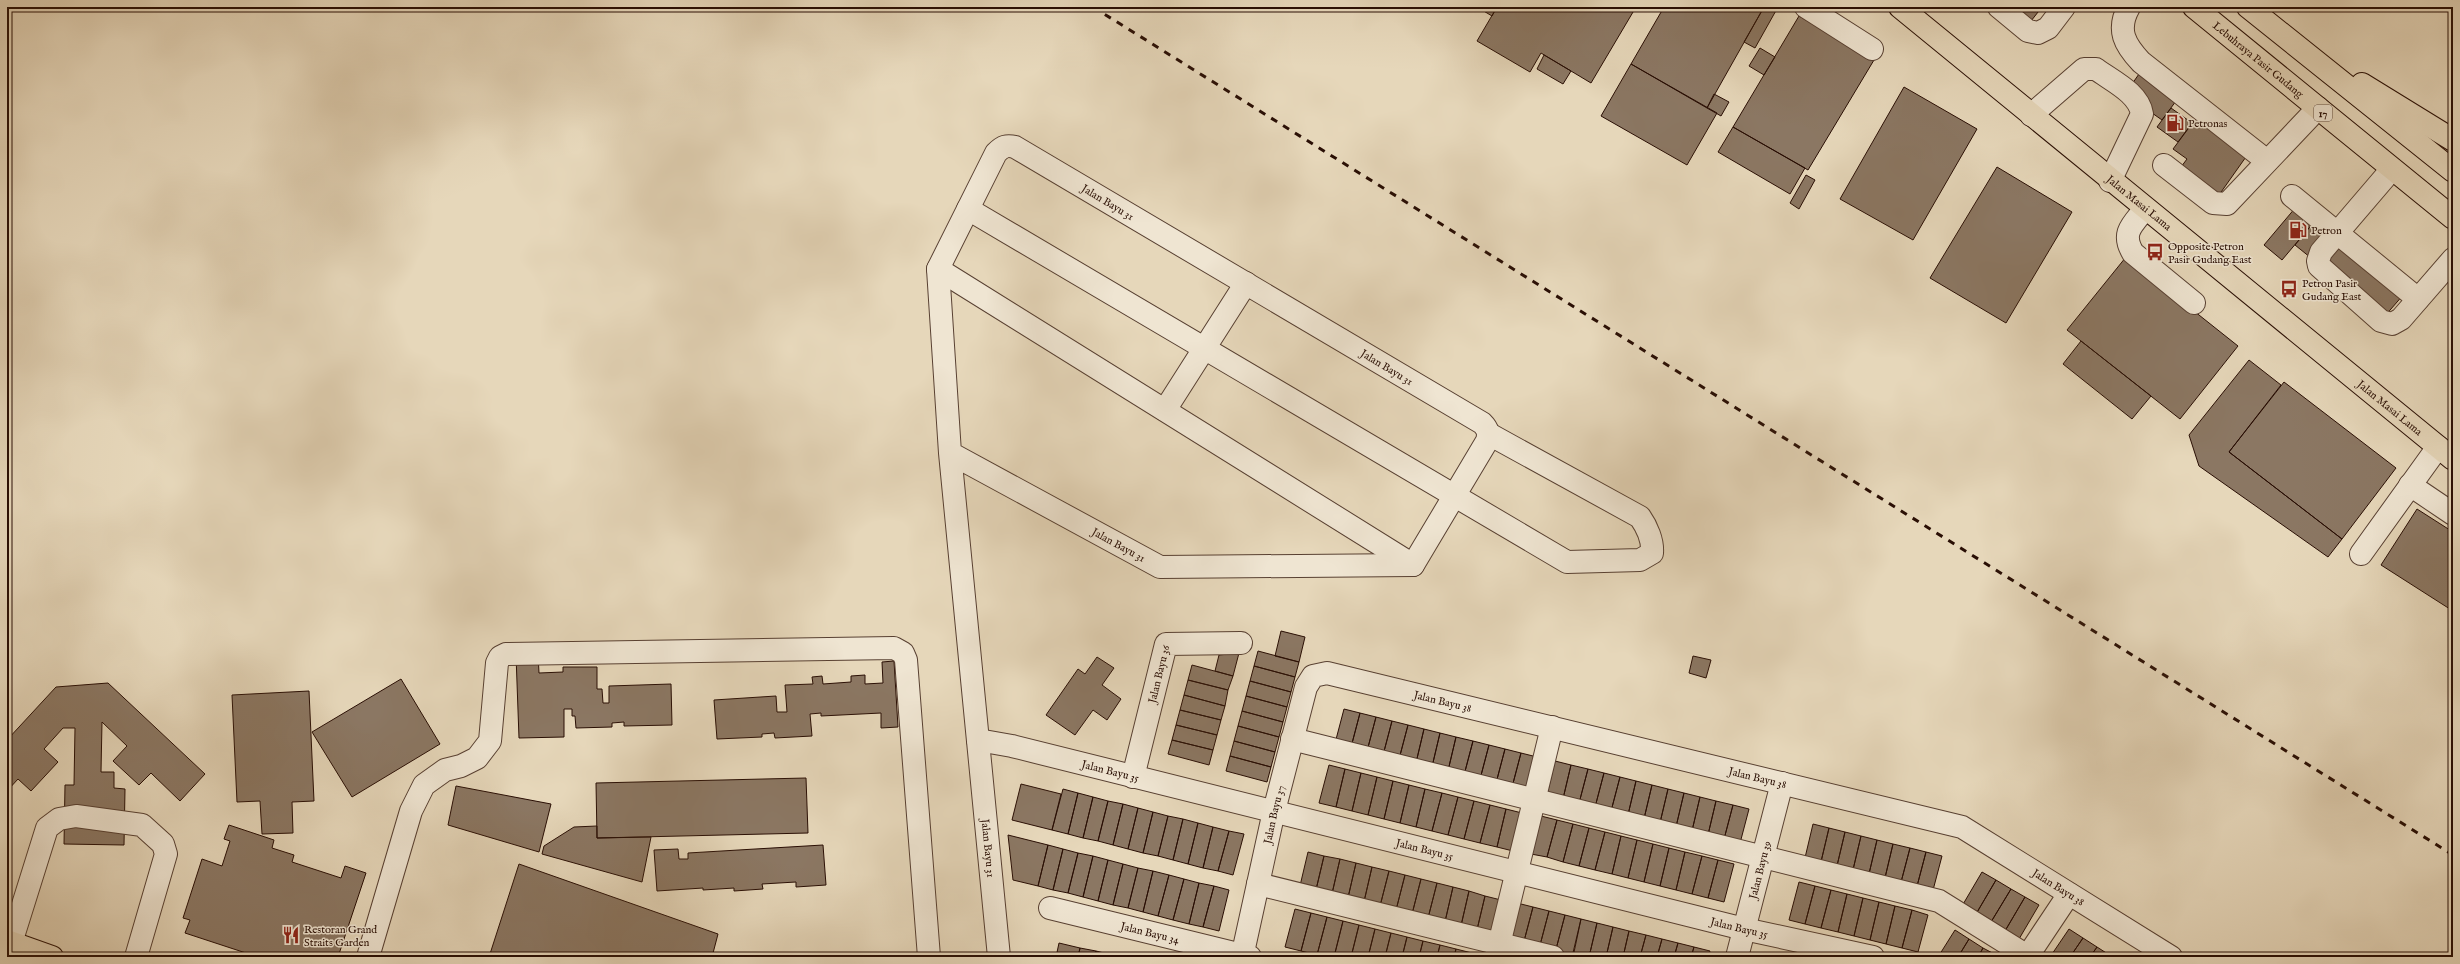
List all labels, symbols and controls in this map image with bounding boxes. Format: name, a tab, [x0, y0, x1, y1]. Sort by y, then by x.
street label: Lebuhraya Pasir Gudang	[2210, 19, 2307, 102]
road number: 17	[2314, 105, 2332, 121]
fuel station icon: Petronas	[2165, 113, 2185, 133]
place label: Petronas	[2188, 117, 2228, 131]
street label: Jalan Masai Lama	[2102, 171, 2174, 234]
street label: Jalan Bayu 31	[1077, 181, 1136, 224]
fuel station icon: Petron	[2288, 220, 2308, 240]
place label: Petron	[2311, 224, 2342, 238]
place label: Opposite Petron Pasir Gudang East	[2168, 240, 2252, 267]
bus stop icon: Opposite Petron Pasir Gudang East	[2145, 242, 2165, 262]
place label: Petron Pasir Gudang East	[2302, 277, 2362, 304]
bus stop icon: Petron Pasir Gudang East	[2279, 279, 2299, 299]
street label: Jalan Bayu 31	[1356, 346, 1415, 389]
street label: Jalan Masai Lama	[2353, 376, 2425, 439]
street label: Jalan Bayu 31	[1087, 524, 1147, 566]
street label: Jalan Bayu 36	[1145, 644, 1174, 707]
street label: Jalan Bayu 38	[1410, 688, 1473, 716]
street label: Jalan Bayu 35	[1078, 757, 1140, 785]
street label: Jalan Bayu 38	[1725, 764, 1788, 792]
street label: Jalan Bayu 37	[1261, 784, 1288, 847]
street label: Jalan Bayu 31	[977, 816, 997, 878]
street label: Jalan Bayu 35	[1392, 836, 1455, 864]
street label: Jalan Bayu 39	[1746, 839, 1775, 903]
street label: Jalan Bayu 38	[2028, 865, 2087, 909]
street label: Jalan Bayu 35	[1707, 914, 1769, 942]
street label: Jalan Bayu 34	[1117, 919, 1181, 948]
place label: Restoran Grand Straits Garden	[304, 923, 377, 950]
restaurant icon: Restoran Grand Straits Garden	[281, 925, 301, 945]

